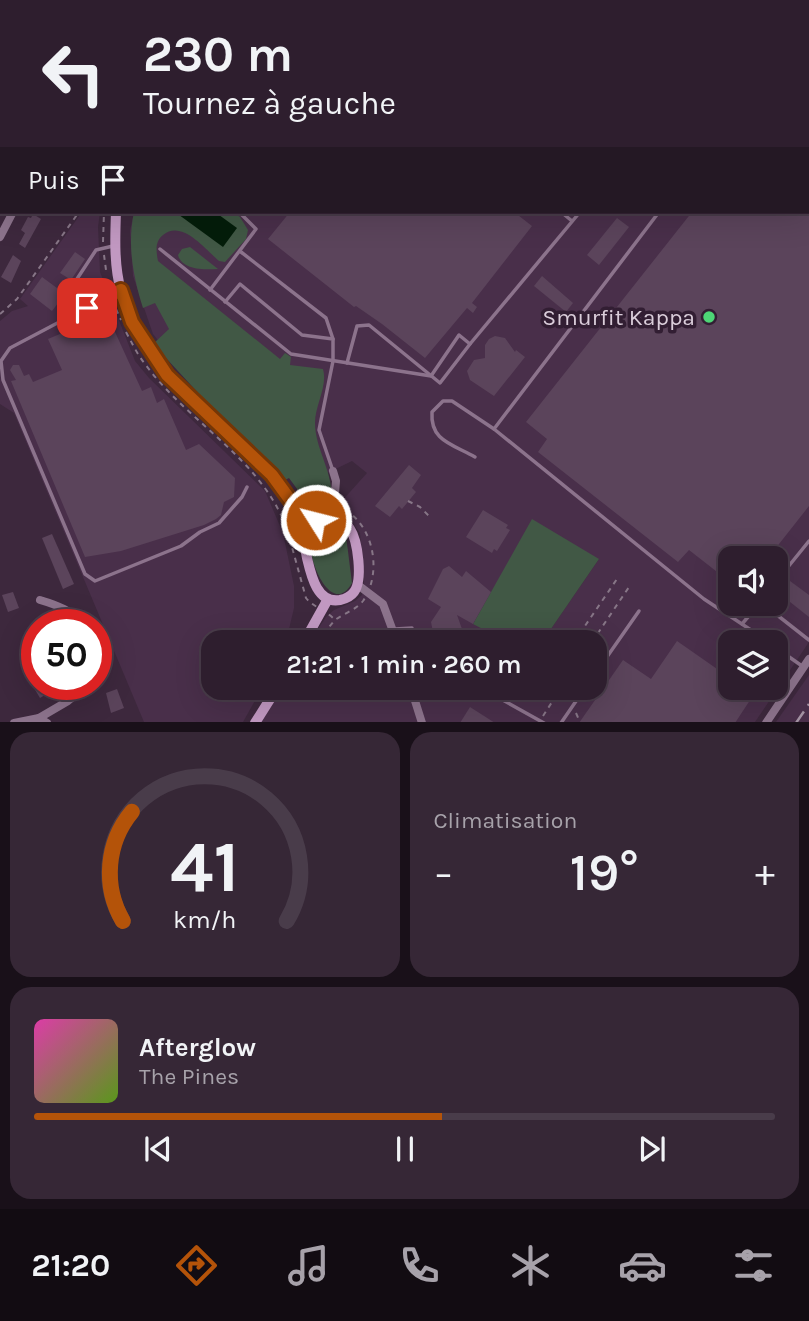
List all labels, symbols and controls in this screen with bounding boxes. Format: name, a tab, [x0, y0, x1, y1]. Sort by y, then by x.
text: 230 m	[143, 26, 293, 83]
icon: left	[28, 28, 119, 119]
text: Tournez à gauche	[143, 85, 396, 122]
icon: arrive	[94, 161, 132, 199]
text: Puis	[28, 165, 80, 196]
pin	[57, 278, 117, 338]
icon: arrive	[68, 289, 106, 327]
place label: Smurfit Kappa	[542, 304, 695, 331]
marker: Smurfit Kappa	[701, 309, 717, 325]
position arrow	[279, 483, 353, 557]
map controls	[718, 546, 788, 700]
button: sound	[718, 546, 788, 616]
speed limit sign: 50	[21, 609, 112, 700]
button: layers	[718, 630, 788, 700]
text: 21:21 · 1 min · 260 m	[286, 649, 522, 680]
text: Climatisation	[434, 807, 577, 834]
text: 41	[170, 824, 239, 909]
text: 19°	[570, 842, 639, 903]
text: −	[434, 851, 453, 896]
text: +	[755, 851, 775, 896]
text: km/h	[173, 904, 236, 933]
text: Afterglow	[139, 1032, 256, 1063]
text: The Pines	[139, 1063, 239, 1090]
icon: previous	[139, 1130, 177, 1168]
icon: pause	[386, 1130, 424, 1168]
icon: next	[633, 1130, 671, 1168]
icon: directions	[172, 1241, 221, 1290]
icon: music	[284, 1241, 333, 1290]
icon: phone	[395, 1241, 444, 1290]
icon: climate	[506, 1241, 555, 1290]
icon: car	[618, 1241, 667, 1290]
icon: filters	[729, 1241, 778, 1290]
text: 21:20	[31, 1247, 110, 1284]

